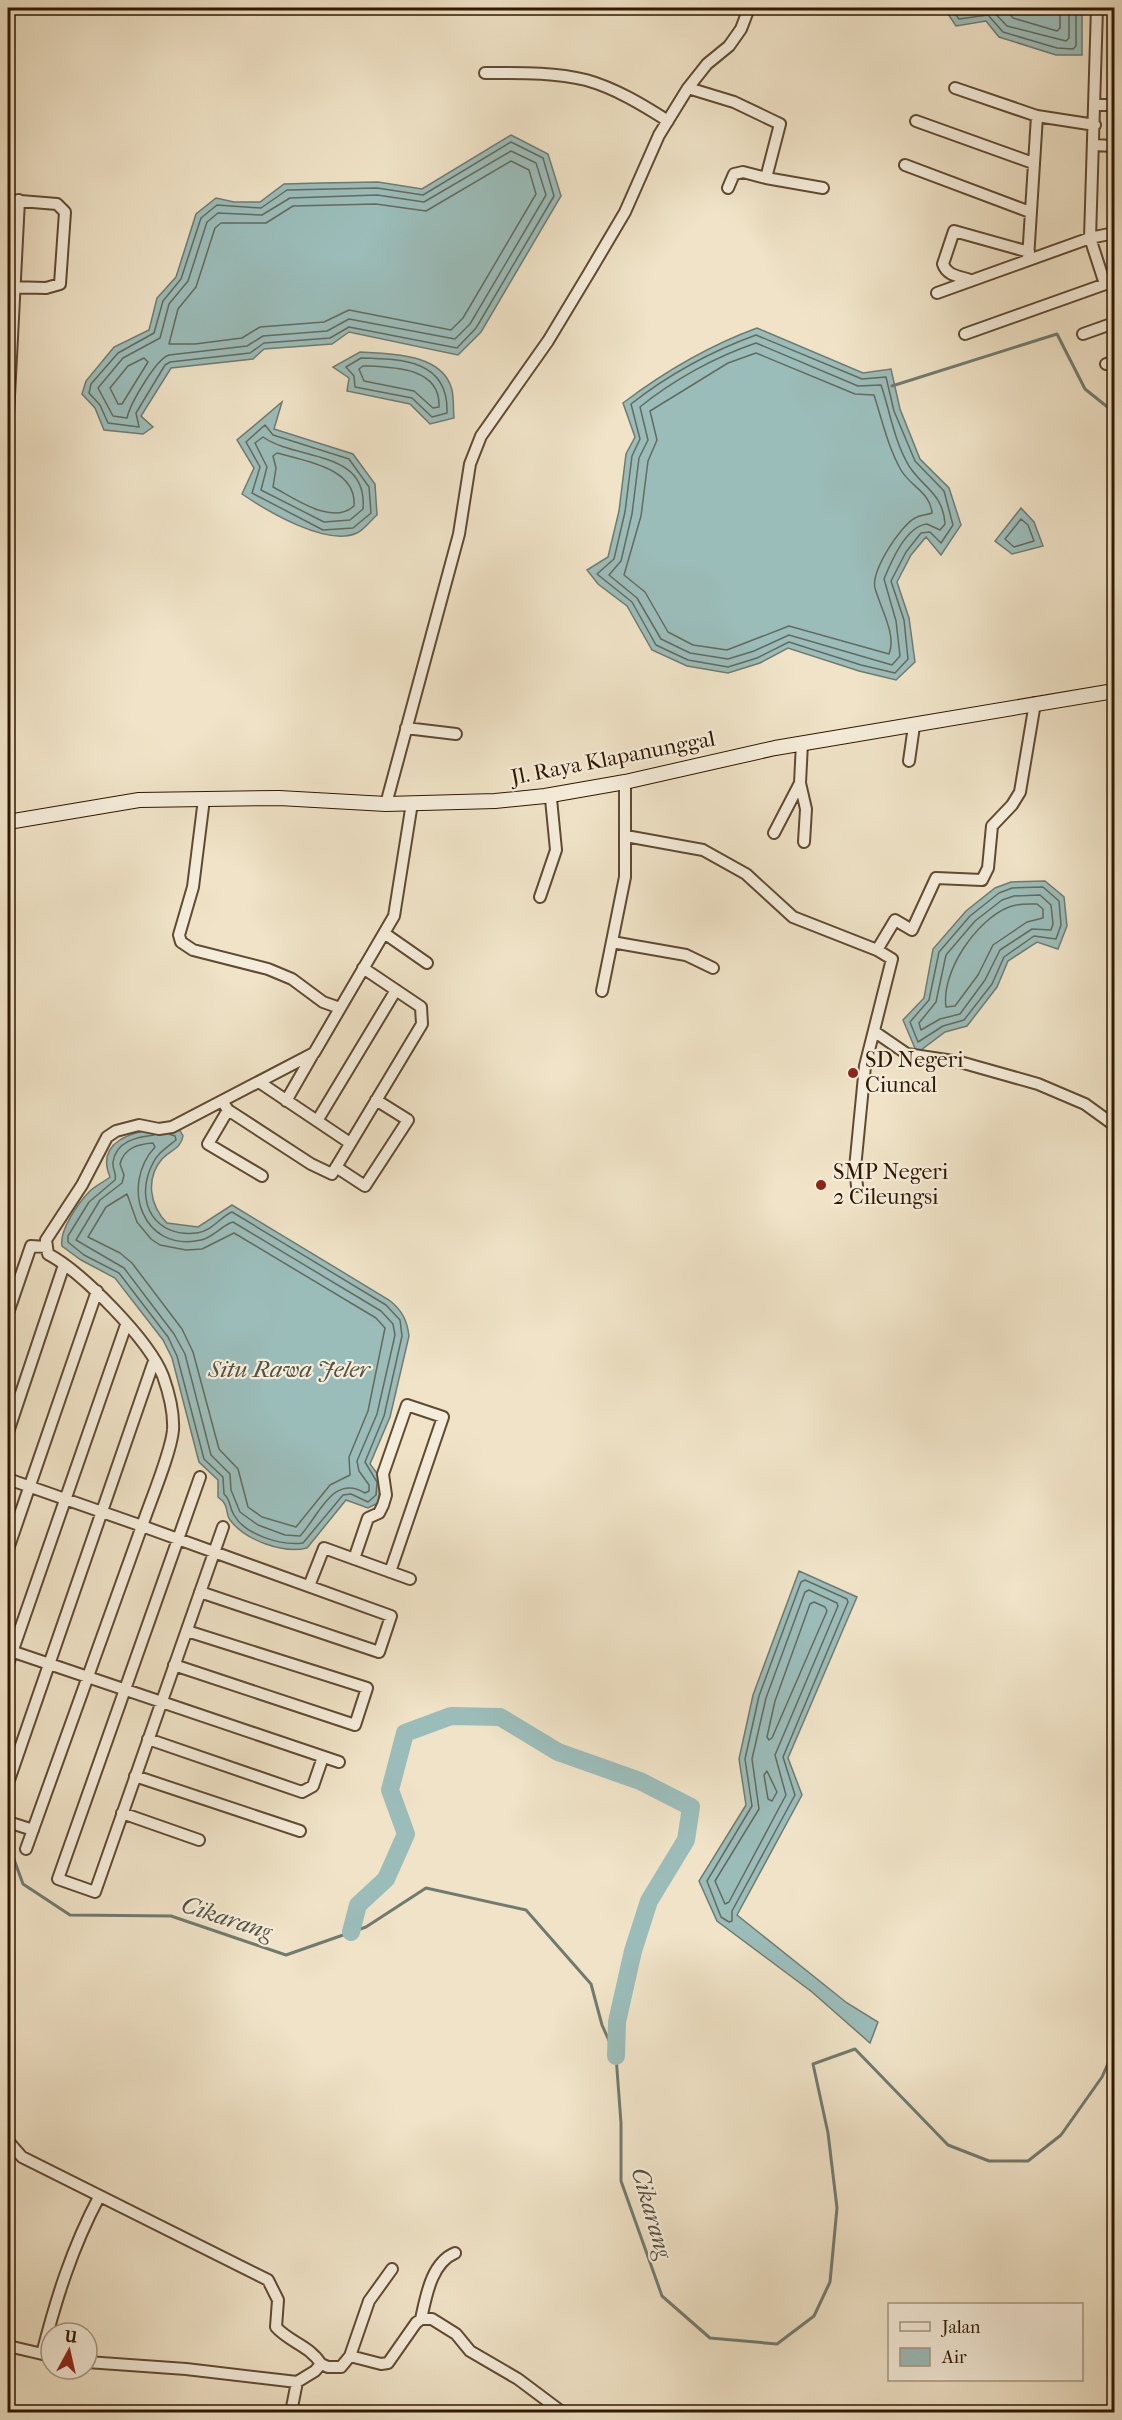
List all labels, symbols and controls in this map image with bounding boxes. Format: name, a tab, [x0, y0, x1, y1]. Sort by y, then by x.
street label: Jl. Raya Klapanunggal	[507, 725, 717, 791]
place label: SD Negeri Ciuncal	[865, 1047, 964, 1098]
marker: SD Negeri Ciuncal	[846, 1066, 860, 1080]
place label: SMP Negeri 2 Cileungsi	[833, 1159, 949, 1210]
marker: SMP Negeri 2 Cileungsi	[814, 1178, 828, 1192]
water label: Situ Rawa Jeler	[207, 1355, 372, 1383]
water label: Cikarang	[178, 1890, 277, 1946]
water label: Cikarang	[626, 2164, 679, 2263]
legend	[888, 2303, 1083, 2381]
text: Jalan	[940, 2317, 981, 2338]
north arrow	[39, 2321, 99, 2381]
text: U	[63, 2326, 79, 2347]
text: Air	[941, 2347, 967, 2368]

